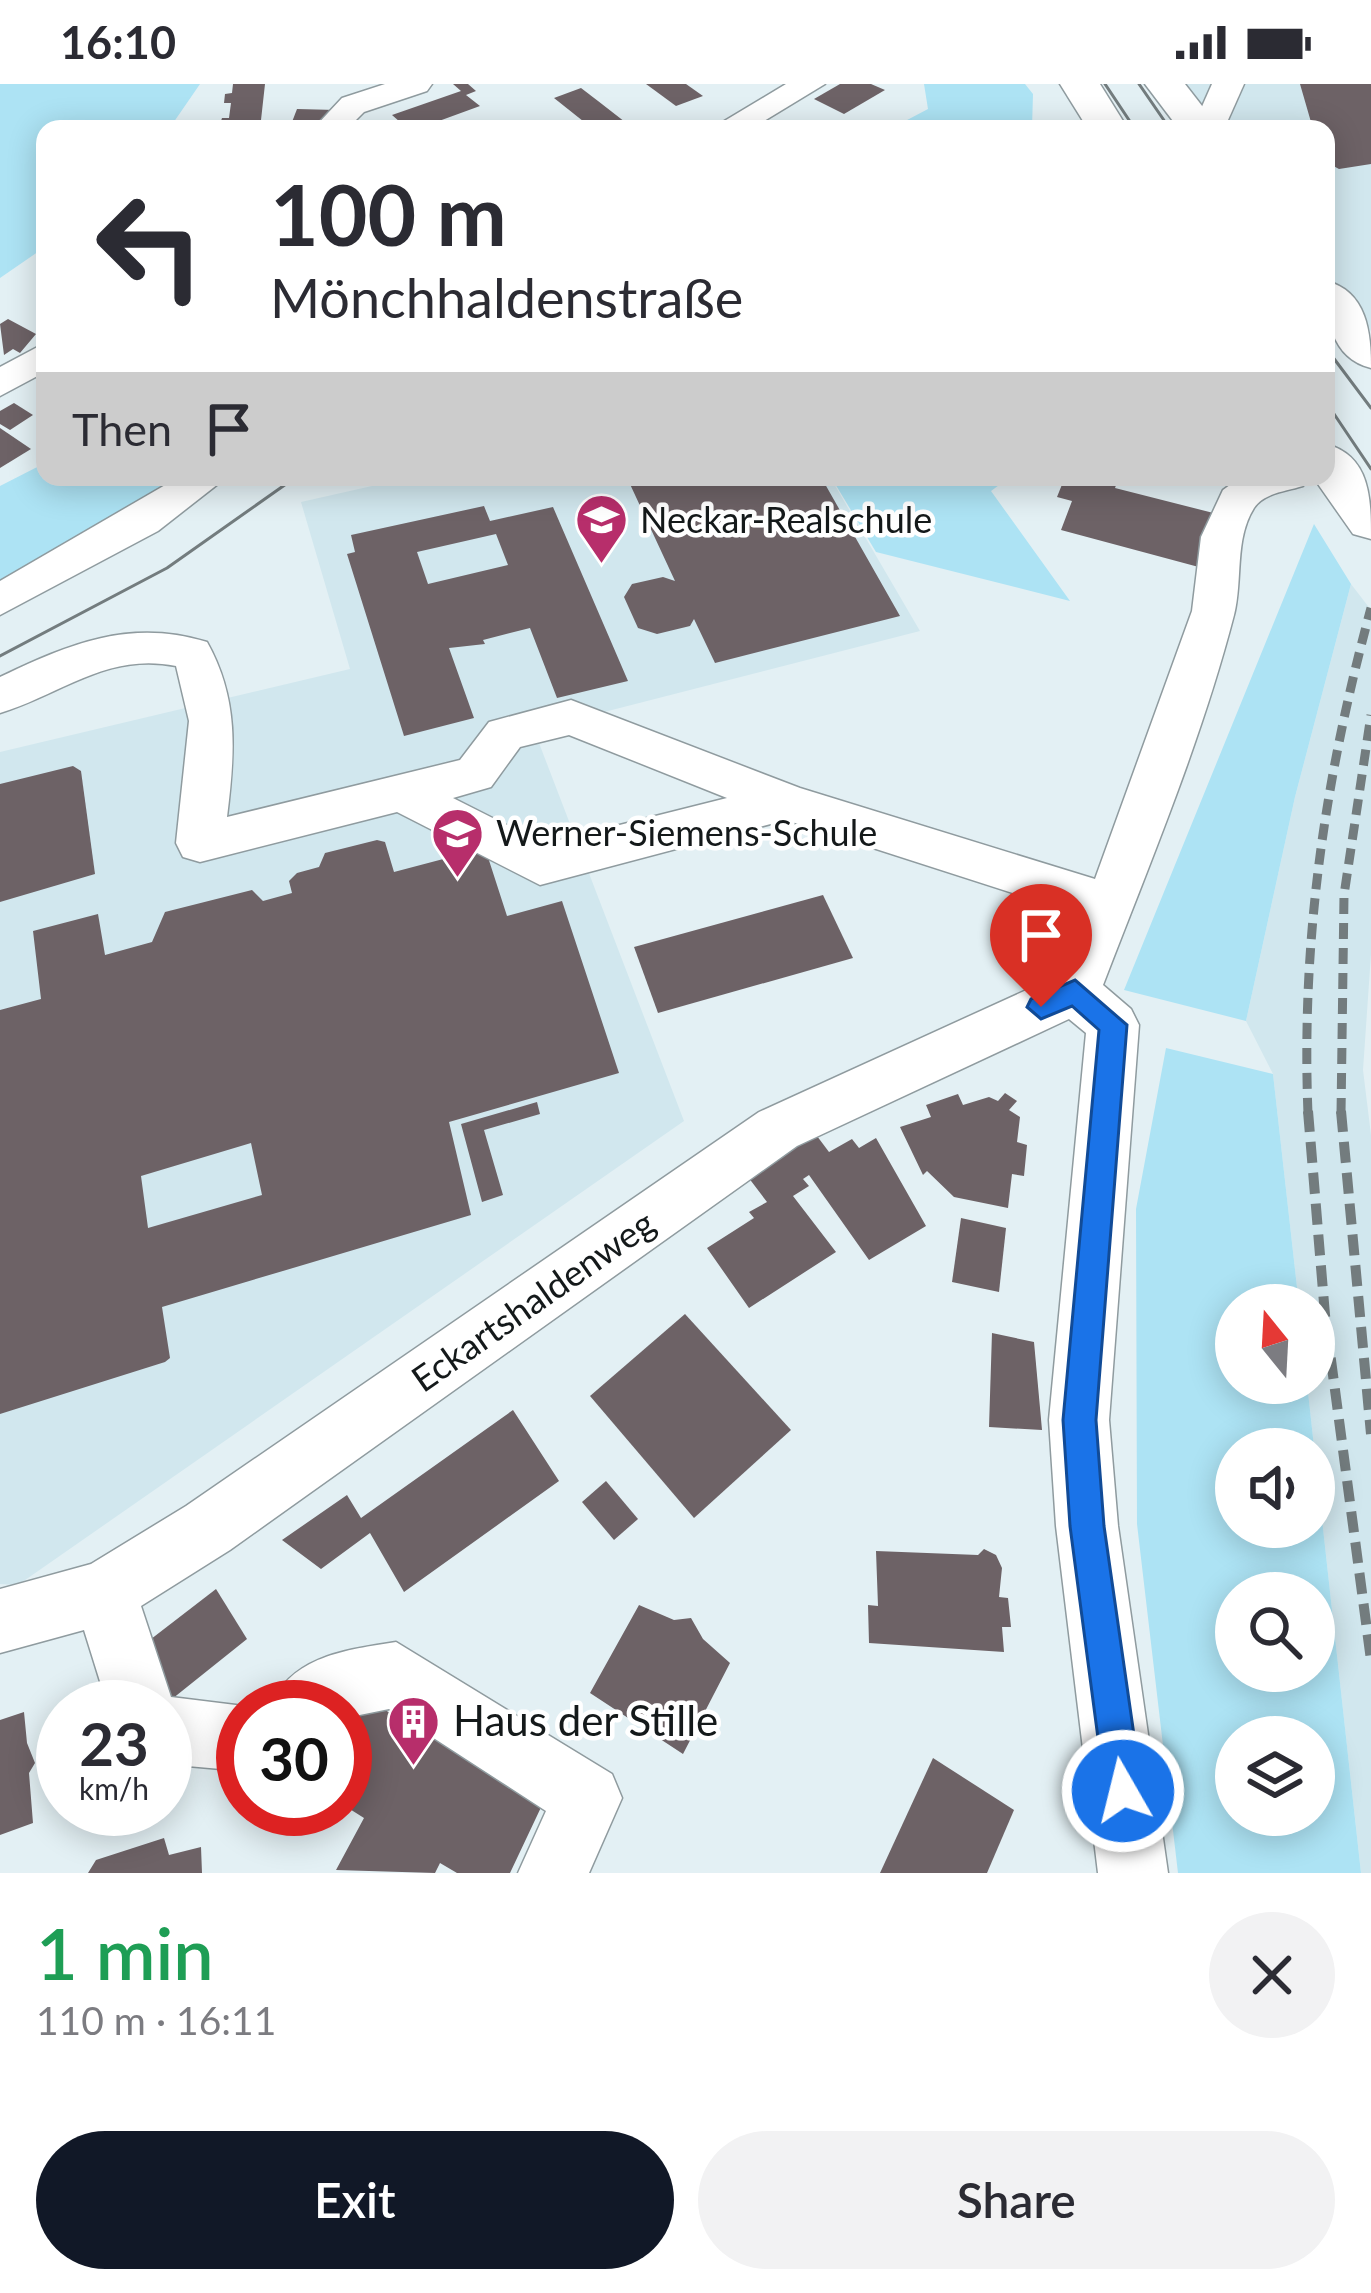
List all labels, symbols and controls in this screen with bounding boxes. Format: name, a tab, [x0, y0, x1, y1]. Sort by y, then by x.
text: 16:10	[60, 15, 176, 69]
text: 100 m	[270, 163, 507, 264]
icon: left	[72, 168, 228, 324]
text: Mönchhaldenstraße	[270, 265, 743, 330]
icon: arrive	[196, 396, 262, 462]
text: Then	[72, 402, 172, 456]
school or university icon: Neckar-Realschule	[573, 492, 629, 566]
place label: Neckar-Realschule	[640, 497, 932, 541]
school or university icon: Werner-Siemens-Schule	[429, 805, 485, 879]
place label: Werner-Siemens-Schule	[496, 810, 877, 854]
pin	[990, 884, 1092, 1007]
icon: arrive	[1008, 902, 1074, 968]
street label: Eckartshaldenweg	[403, 1200, 662, 1400]
north arrow	[1215, 1284, 1335, 1404]
map controls	[1215, 1284, 1335, 1836]
button: sound	[1215, 1428, 1335, 1548]
button: search	[1215, 1572, 1335, 1692]
speed limit sign: 30	[216, 1680, 372, 1836]
building icon: Haus der Stille	[386, 1693, 442, 1767]
place label: Haus der Stille	[453, 1695, 718, 1745]
text: 23	[79, 1707, 149, 1779]
button: layers	[1215, 1716, 1335, 1836]
position arrow	[1060, 1728, 1186, 1854]
text: km/h	[79, 1770, 149, 1806]
text: 1 min	[36, 1909, 214, 1995]
button: close	[1209, 1912, 1335, 2038]
text: 110 m · 16:11	[36, 1997, 276, 2043]
button: Exit	[36, 2131, 674, 2269]
button: Share	[698, 2131, 1335, 2269]

